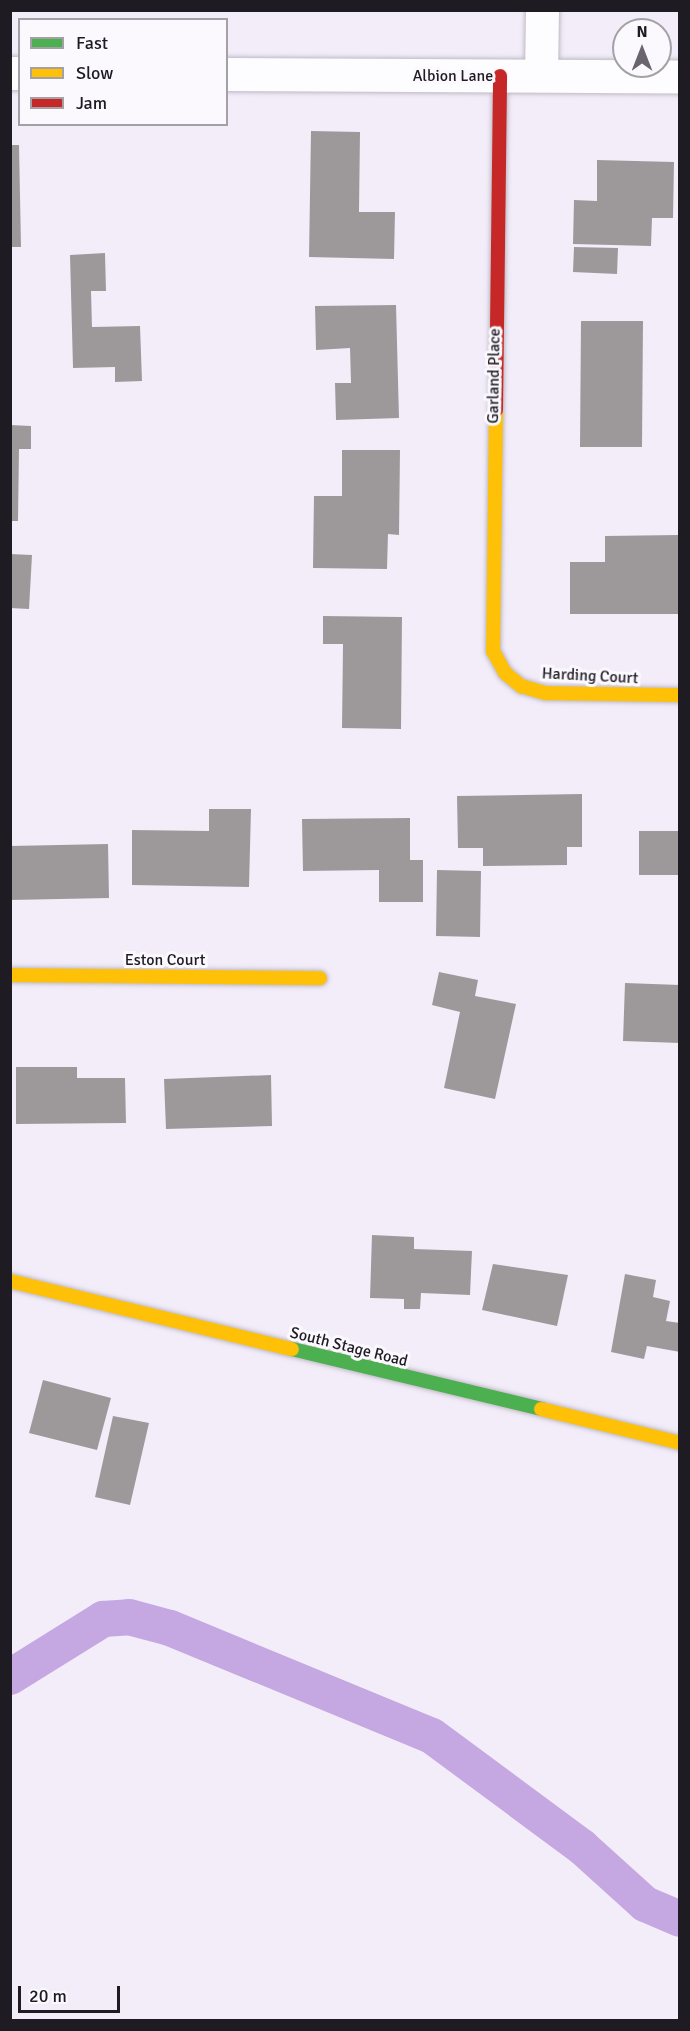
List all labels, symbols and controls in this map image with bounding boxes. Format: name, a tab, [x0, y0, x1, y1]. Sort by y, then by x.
legend	[18, 18, 228, 126]
north arrow	[612, 18, 672, 78]
text: N	[636, 22, 648, 42]
text: Fast	[76, 32, 108, 54]
text: Slow	[76, 62, 113, 84]
street label: Albion Lane	[413, 66, 493, 86]
text: Jam	[76, 92, 107, 114]
street label: Garland Place	[484, 328, 504, 424]
street label: Harding Court	[541, 664, 639, 688]
street label: Eston Court	[125, 950, 205, 970]
street label: South Stage Road	[288, 1323, 410, 1371]
scale bar	[21, 1974, 123, 2012]
text: 20 m	[29, 1985, 67, 2007]

